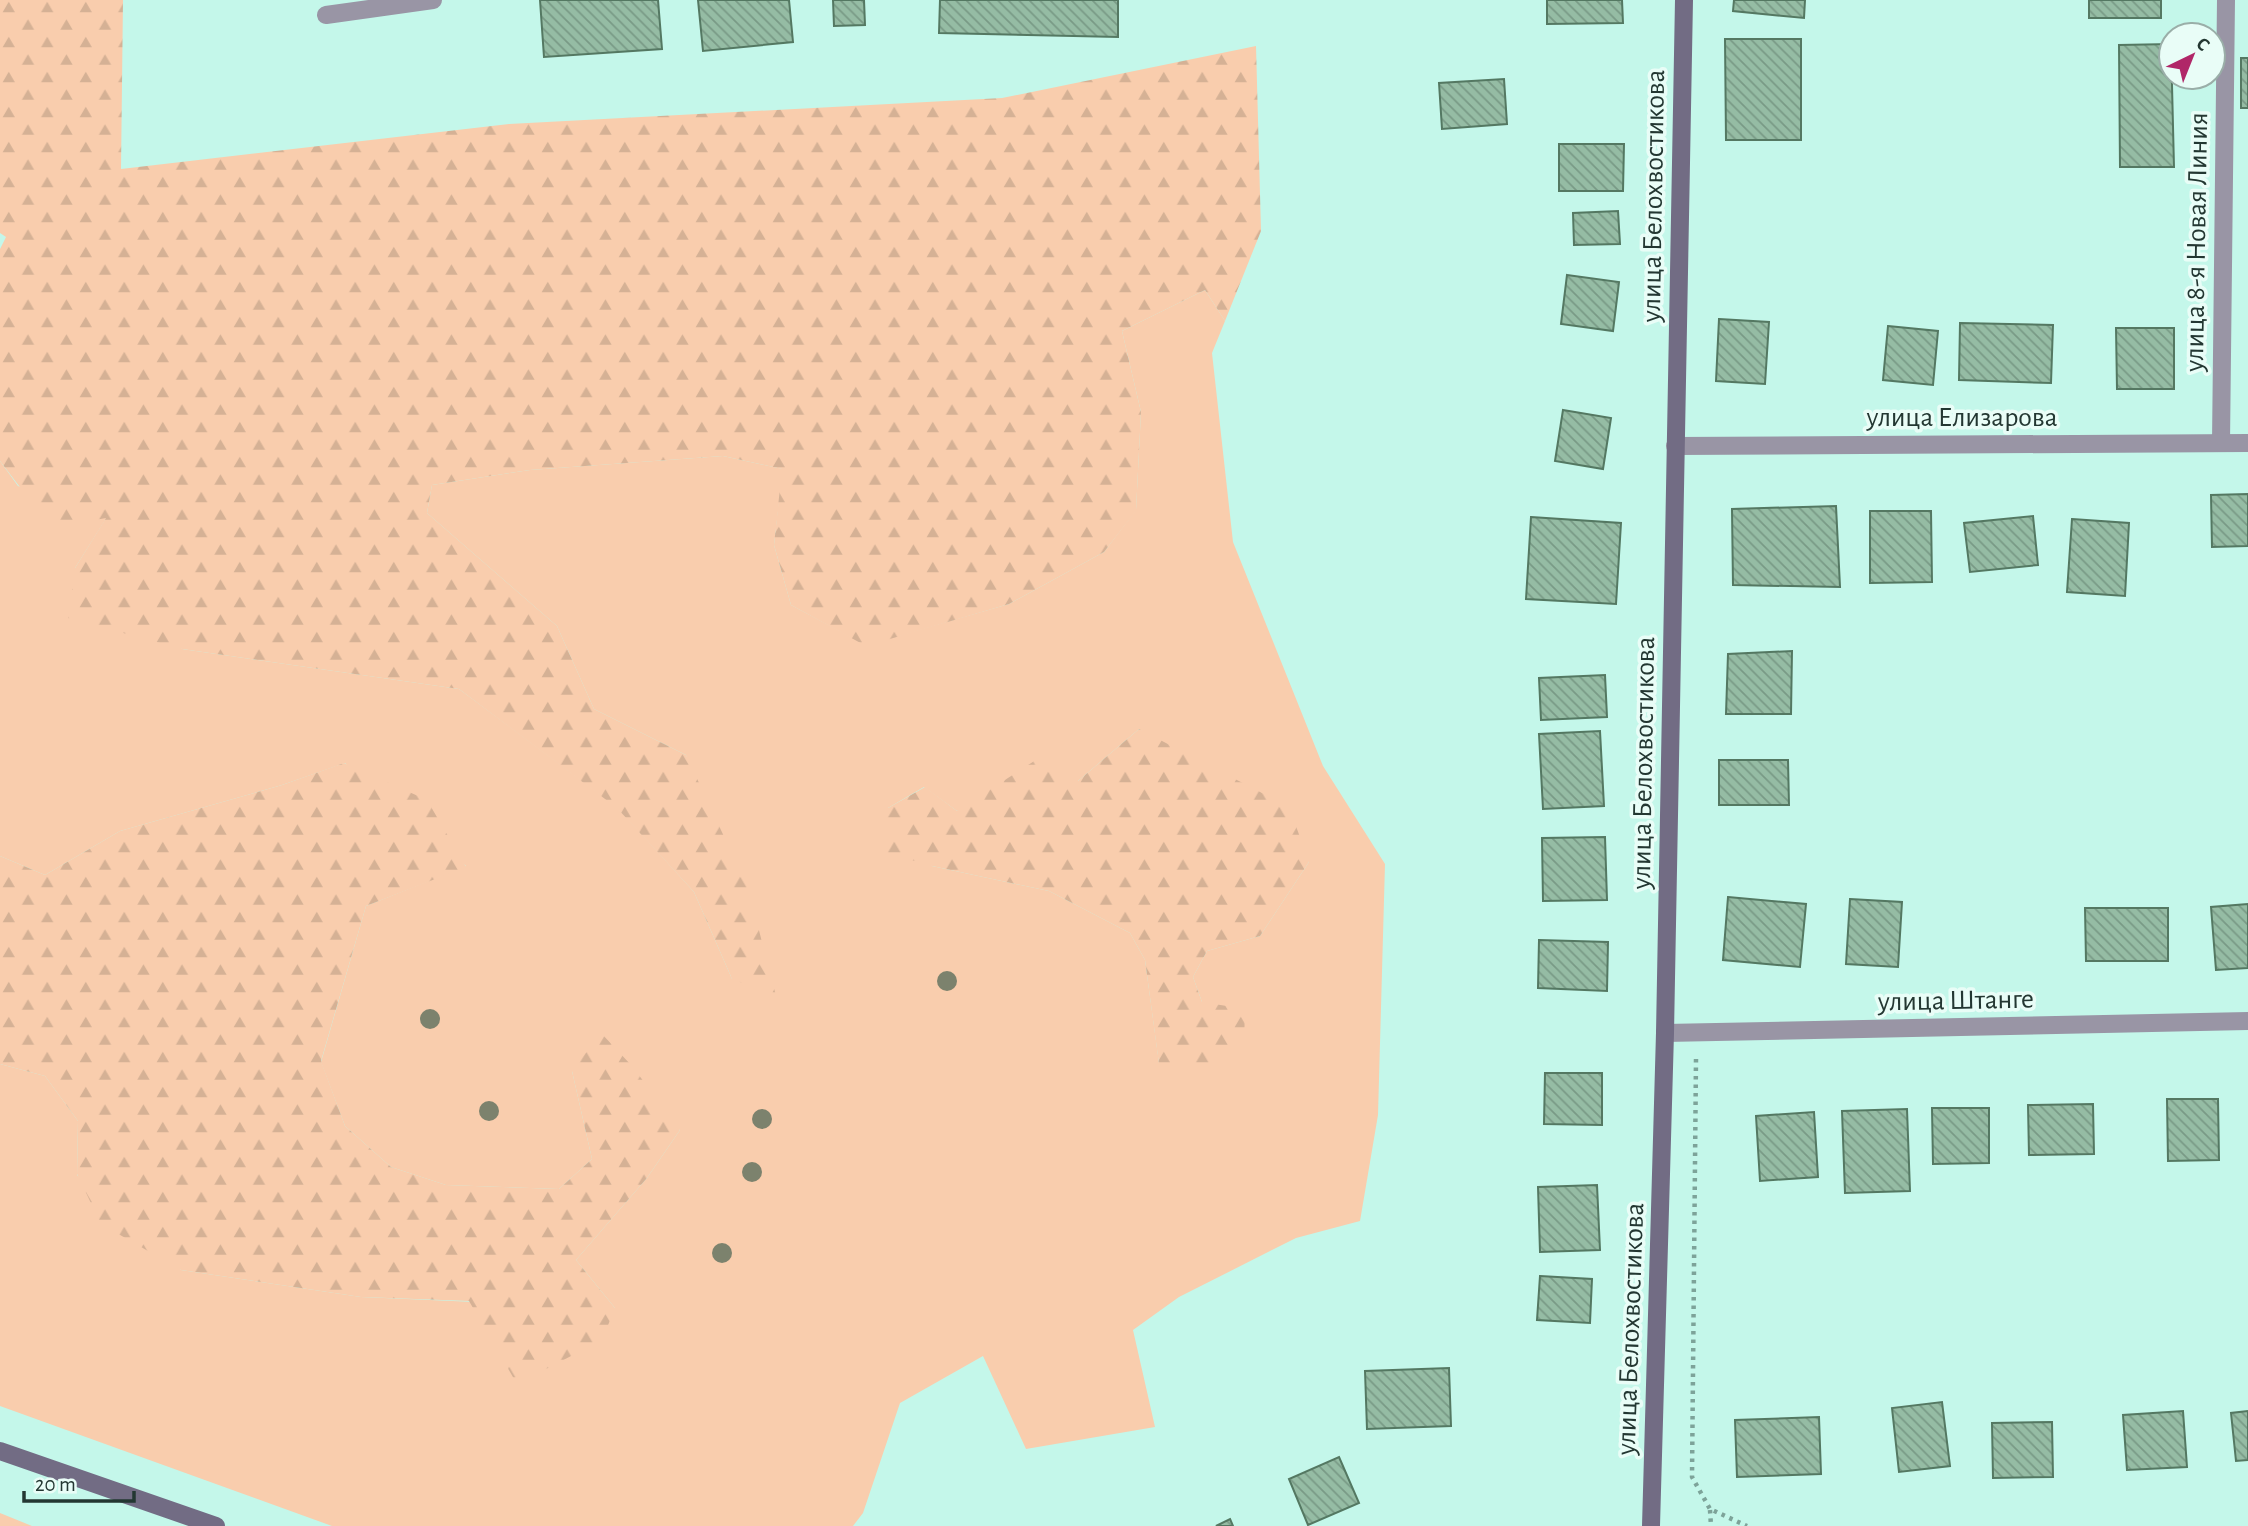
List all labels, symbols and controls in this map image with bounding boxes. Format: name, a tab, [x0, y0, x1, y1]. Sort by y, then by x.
north arrow	[2157, 21, 2227, 91]
text: С	[2192, 34, 2213, 55]
street label: улица Белохвостикова	[1638, 69, 1670, 324]
street label: улица 8-я Новая Линия	[2181, 112, 2213, 373]
street label: улица Елизарова	[1866, 404, 2058, 432]
street label: улица Белохвостикова	[1628, 636, 1660, 891]
street label: улица Штанге	[1877, 986, 2034, 1016]
street label: улица Белохвостикова	[1613, 1202, 1649, 1457]
scale bar	[24, 1460, 135, 1504]
text: 20 m	[35, 1474, 76, 1495]

